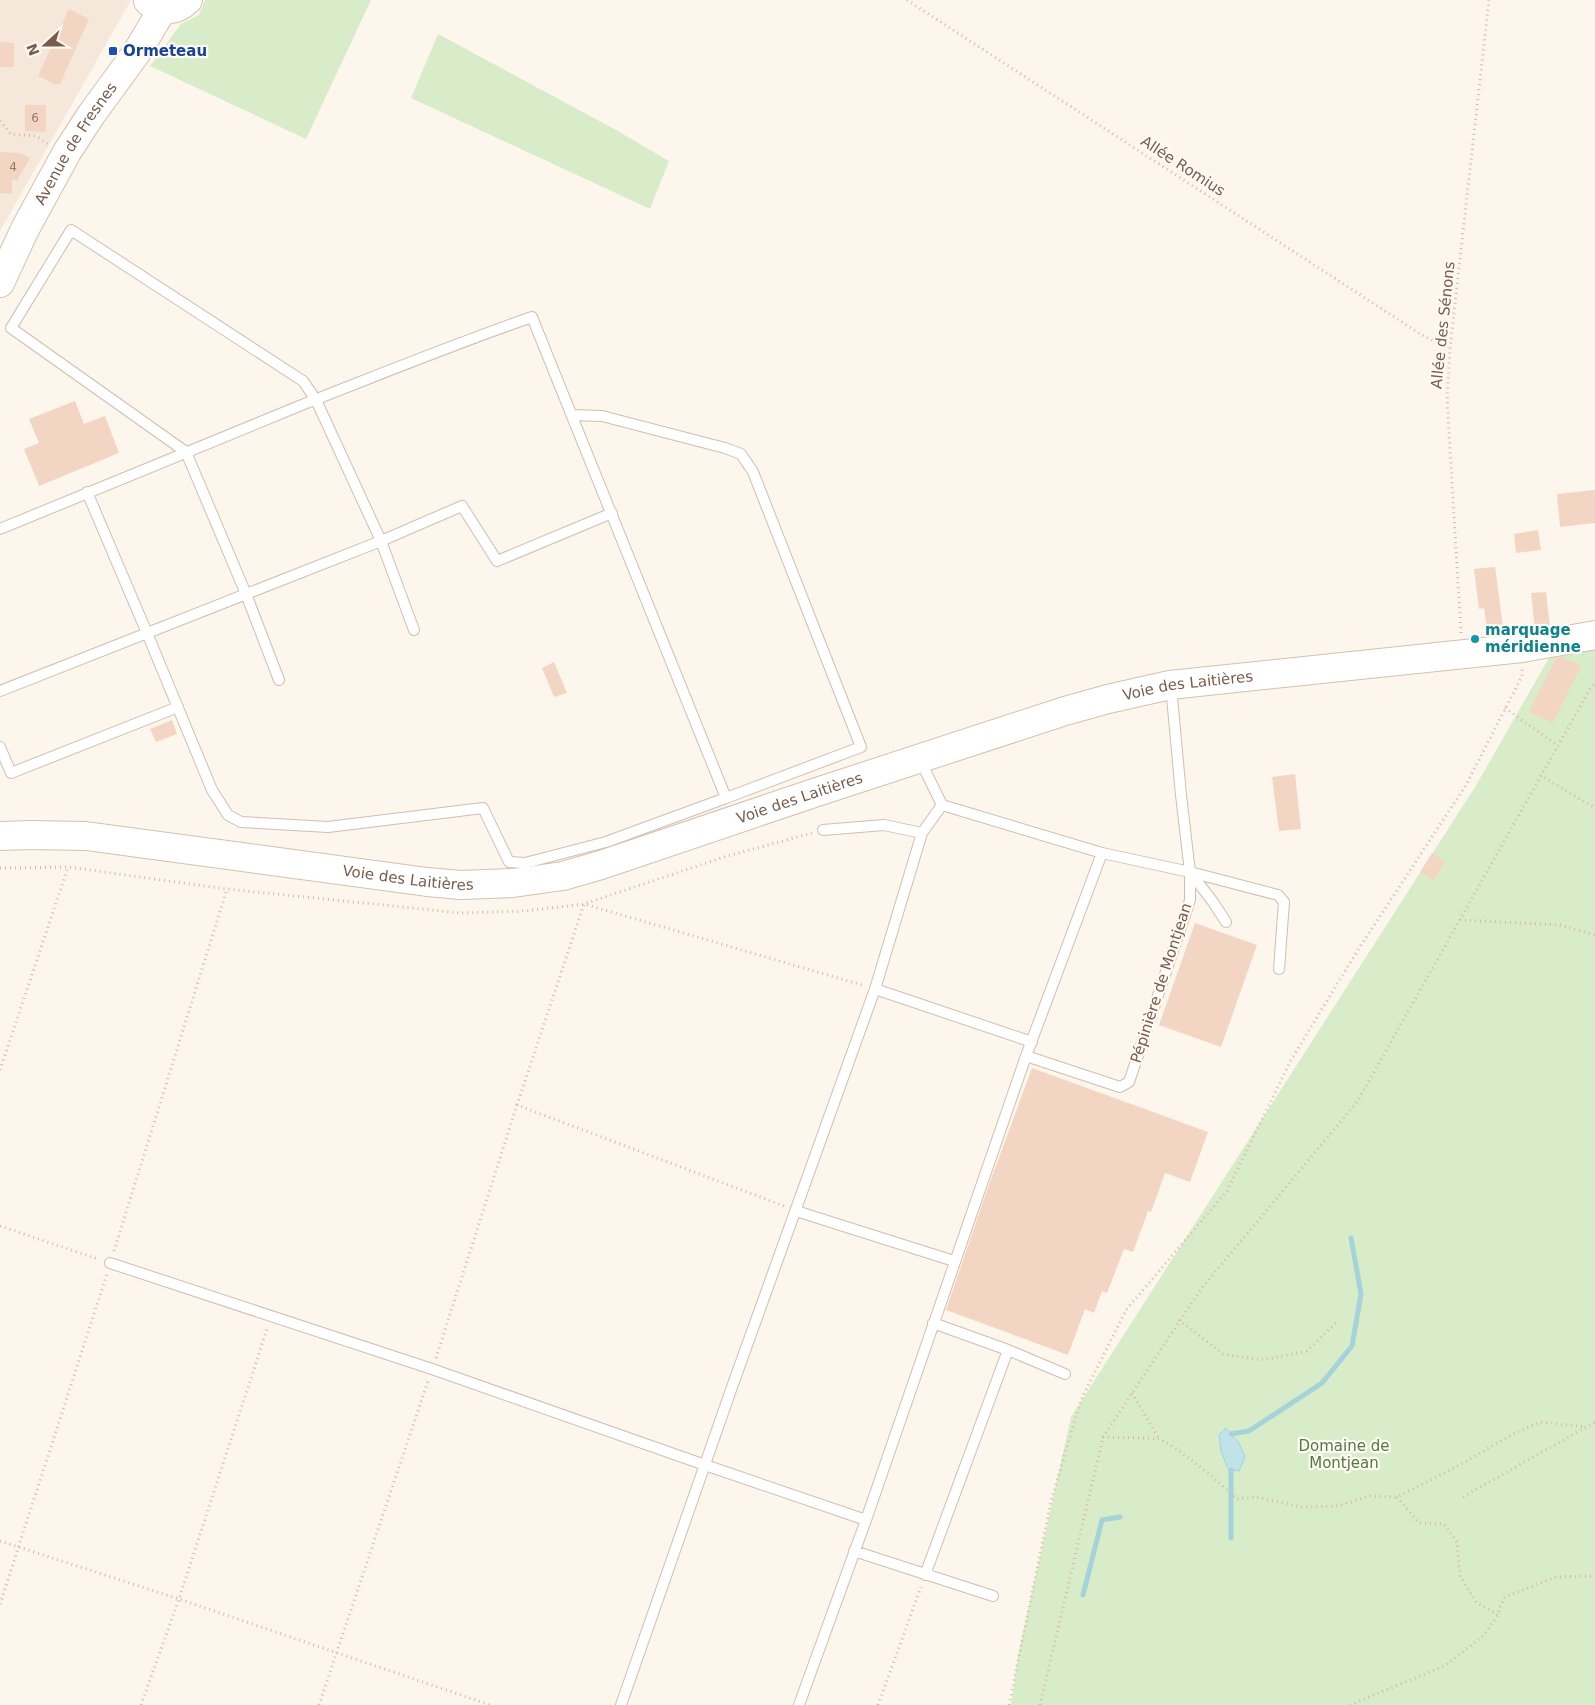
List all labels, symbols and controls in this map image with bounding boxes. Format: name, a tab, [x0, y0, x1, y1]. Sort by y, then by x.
north arrow	[20, 20, 70, 70]
text: N	[23, 41, 42, 58]
place label: Ormeteau	[123, 42, 207, 60]
marker: Ormeteau	[107, 45, 119, 57]
street label: Avenue de Fresnes	[31, 79, 121, 208]
house number: 6	[31, 111, 39, 125]
street label: Allée Romius	[1137, 132, 1229, 200]
house number: 4	[9, 160, 17, 174]
street label: Allée des Sénons	[1427, 260, 1459, 390]
place label: marquage méridienne	[1485, 621, 1581, 656]
marker: marquage méridienne	[1469, 633, 1481, 645]
street label: Voie des Laitières	[1121, 667, 1254, 704]
street label: Voie des Laitières	[734, 769, 865, 827]
street label: Voie des Laitières	[342, 862, 474, 894]
street label: Pépinière de Montjean	[1127, 901, 1195, 1065]
park label: Domaine de Montjean	[1299, 1437, 1389, 1472]

